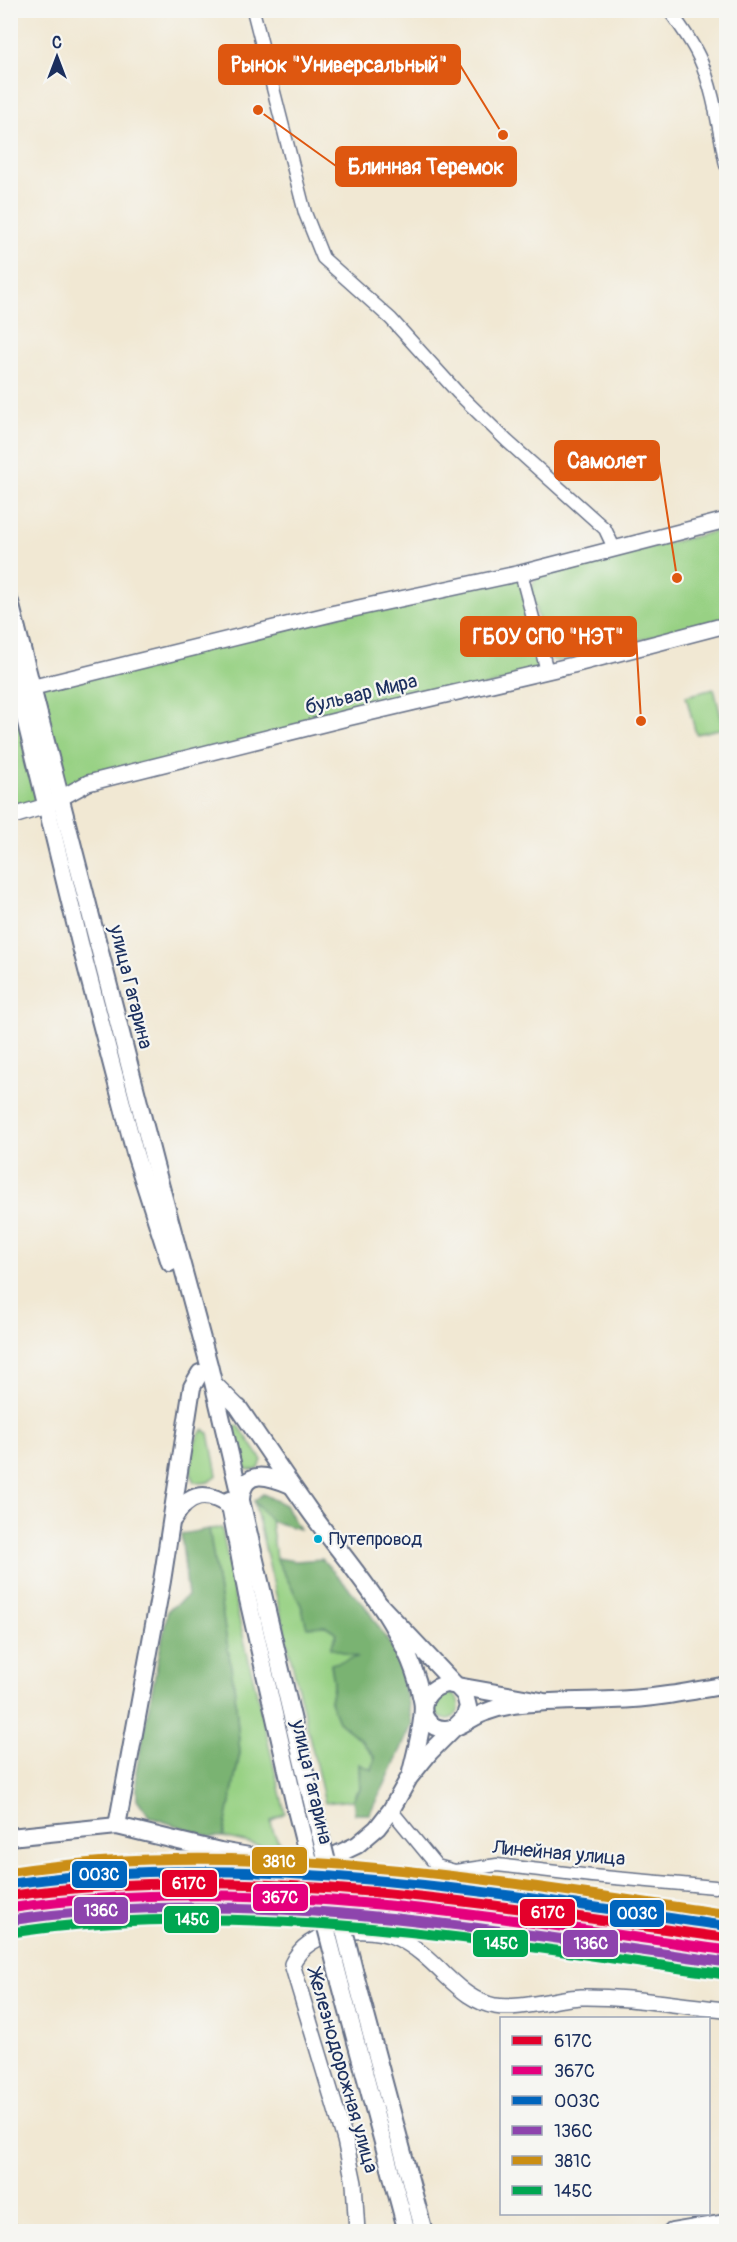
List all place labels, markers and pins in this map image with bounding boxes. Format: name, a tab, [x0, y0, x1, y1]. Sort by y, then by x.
callout: Рынок "Универсальный"	[219, 45, 460, 84]
callout: Блинная Теремок	[336, 147, 516, 186]
callout: Самолет	[555, 441, 659, 480]
callout: ГБОУ СПО "НЭТ"	[461, 617, 636, 656]
place label: Путепровод	[329, 1528, 422, 1551]
marker: Путепровод	[312, 1533, 324, 1545]

